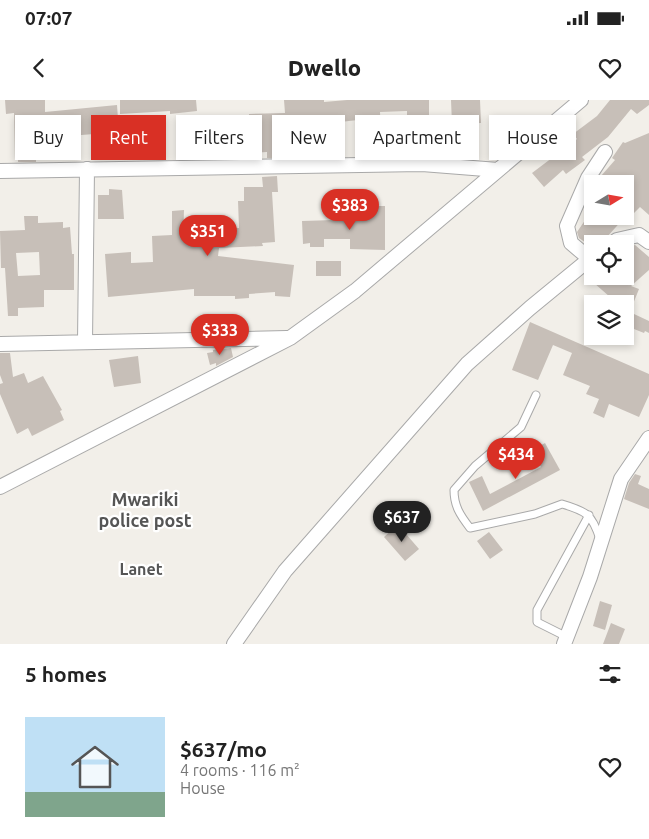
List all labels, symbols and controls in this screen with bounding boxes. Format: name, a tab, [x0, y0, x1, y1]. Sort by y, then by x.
text: 07:07	[25, 7, 73, 29]
icon: back	[25, 54, 53, 82]
icon: heart	[596, 54, 624, 82]
text: Dwello	[288, 55, 361, 80]
chip: Buy	[15, 115, 81, 160]
chip: Rent	[91, 115, 166, 160]
chip: Filters	[176, 115, 262, 160]
chip: New	[272, 115, 345, 160]
chip: Apartment	[355, 115, 479, 160]
chip: House	[489, 115, 576, 160]
north arrow	[584, 175, 634, 225]
map controls	[584, 175, 634, 345]
pin: $383	[320, 188, 380, 231]
text: $383	[332, 196, 368, 214]
pin: $351	[178, 214, 238, 257]
text: $351	[190, 222, 226, 240]
button: locate	[584, 235, 634, 285]
button: layers	[584, 295, 634, 345]
pin: $333	[190, 314, 250, 356]
text: $333	[202, 321, 238, 339]
pin: $434	[486, 438, 546, 480]
text: $434	[498, 445, 534, 463]
district label: Mwariki police post	[98, 489, 192, 530]
pin: $637	[372, 500, 432, 543]
text: $637	[384, 508, 420, 526]
district label: Lanet	[119, 560, 163, 578]
icon: filters	[596, 660, 624, 688]
text: 5 homes	[25, 662, 107, 686]
icon: home	[65, 737, 125, 797]
text: $637/mo	[180, 737, 267, 761]
icon: heart	[596, 753, 624, 781]
text: 4 rooms · 116 m²	[180, 761, 300, 779]
text: House	[180, 779, 225, 797]

